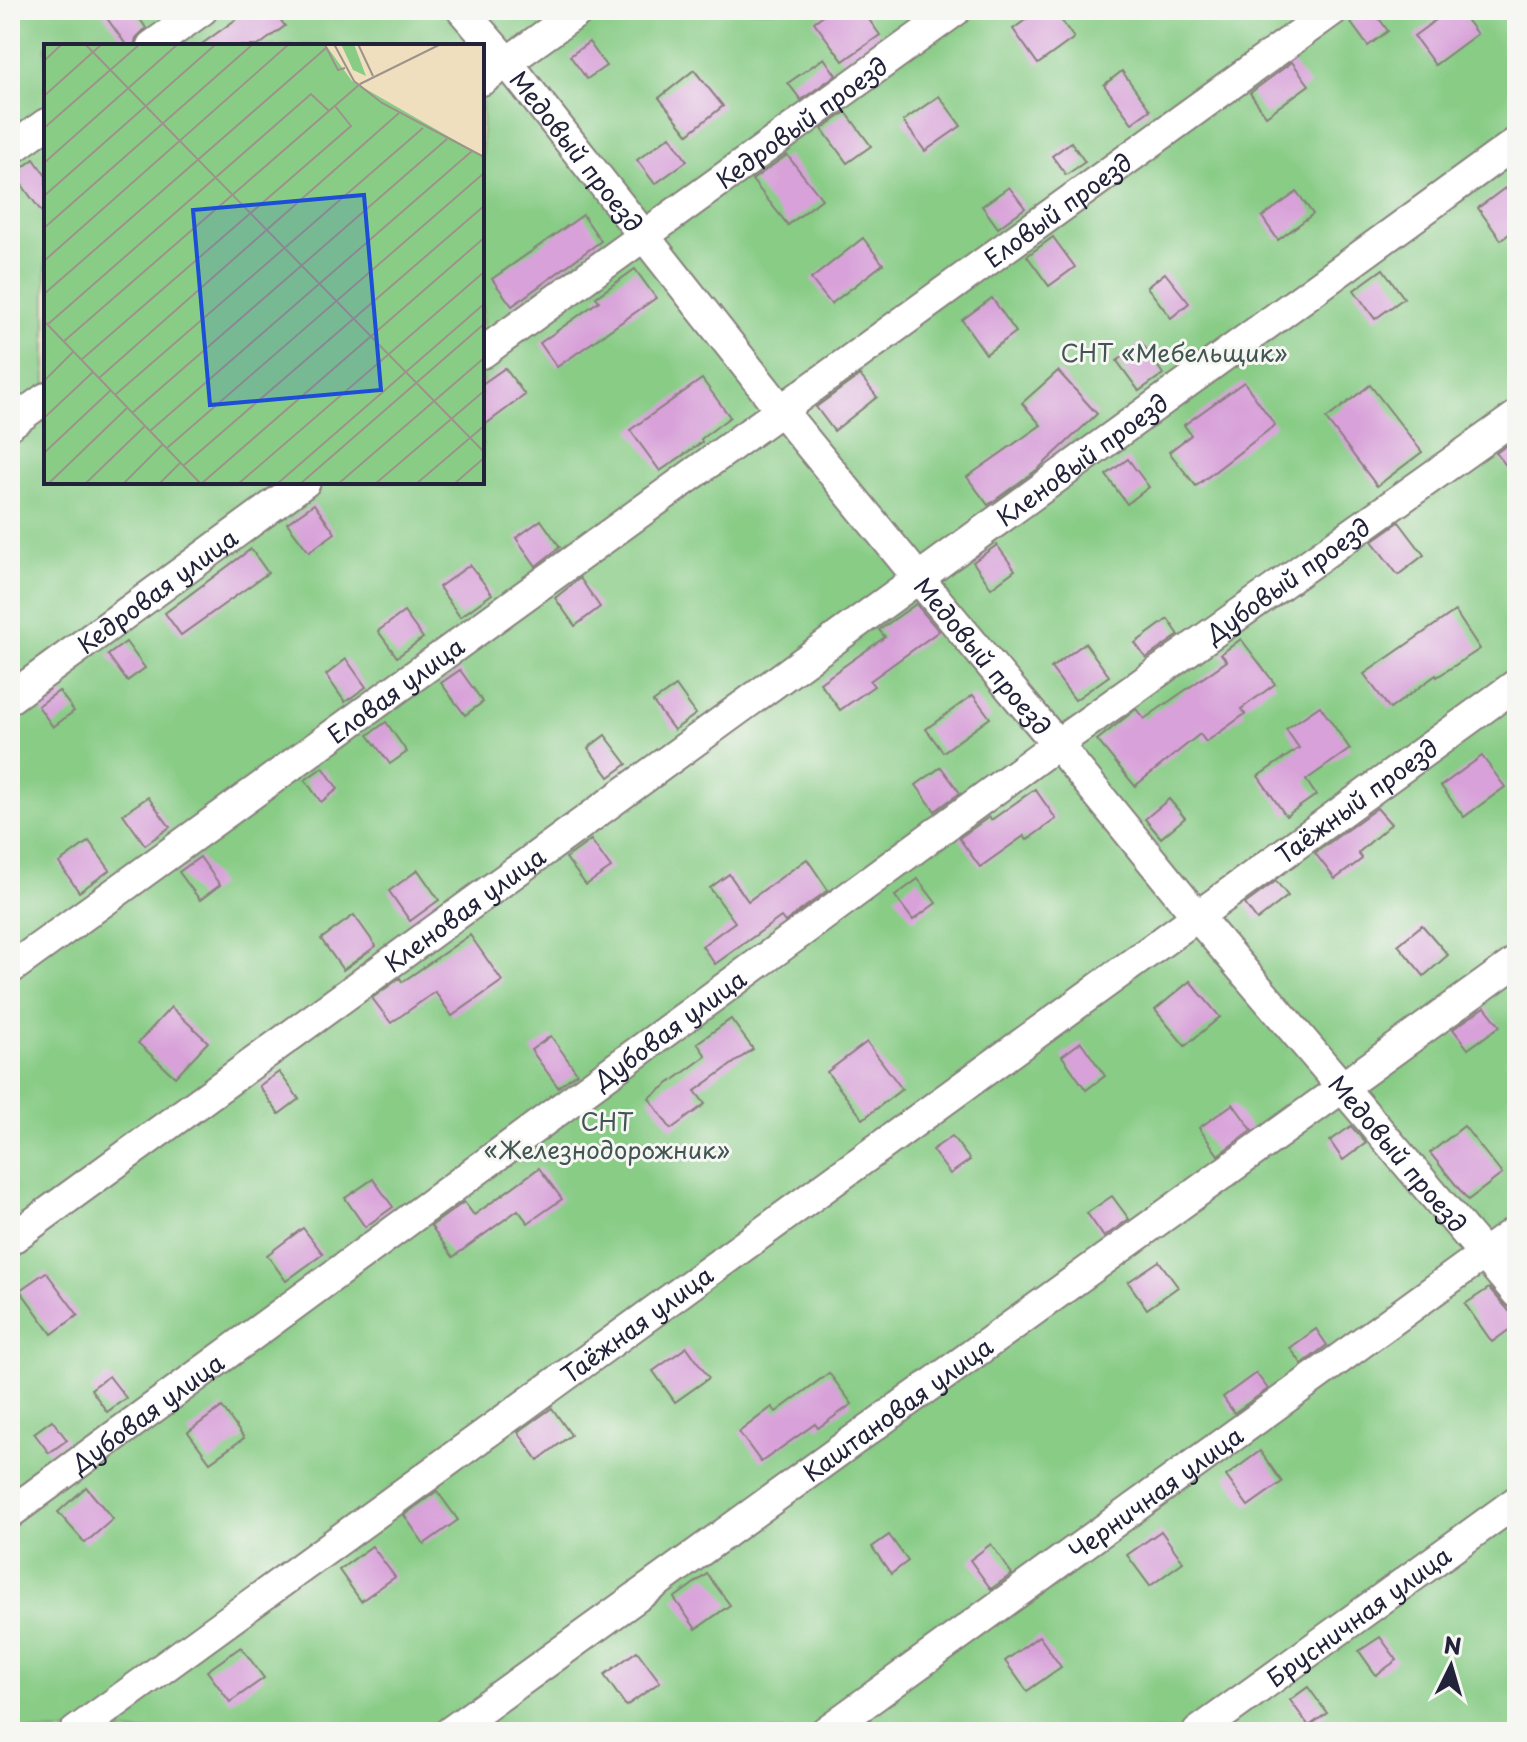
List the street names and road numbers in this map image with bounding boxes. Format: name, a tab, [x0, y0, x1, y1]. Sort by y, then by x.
street label: Кедровый проезд	[707, 47, 895, 197]
street label: Медовый проезд	[502, 62, 652, 239]
street label: Еловый проезд	[976, 144, 1139, 275]
street label: Кленовый проезд	[988, 384, 1175, 534]
street label: Дубовый проезд	[1197, 508, 1377, 652]
street label: Кедровая улица	[69, 519, 245, 662]
street label: Медовый проезд	[906, 569, 1060, 743]
street label: Еловая улица	[320, 628, 471, 752]
street label: Таёжный проезд	[1268, 729, 1445, 872]
street label: Кленовая улица	[376, 838, 552, 980]
street label: Дубовая улица	[585, 960, 753, 1098]
street label: Медовый проезд	[1321, 1067, 1476, 1240]
street label: Таёжная улица	[553, 1256, 720, 1392]
street label: Каштановая улица	[795, 1328, 1000, 1490]
street label: Дубовая улица	[62, 1344, 231, 1481]
street label: Черничная улица	[1061, 1417, 1250, 1568]
street label: Брусничная улица	[1259, 1537, 1458, 1695]

